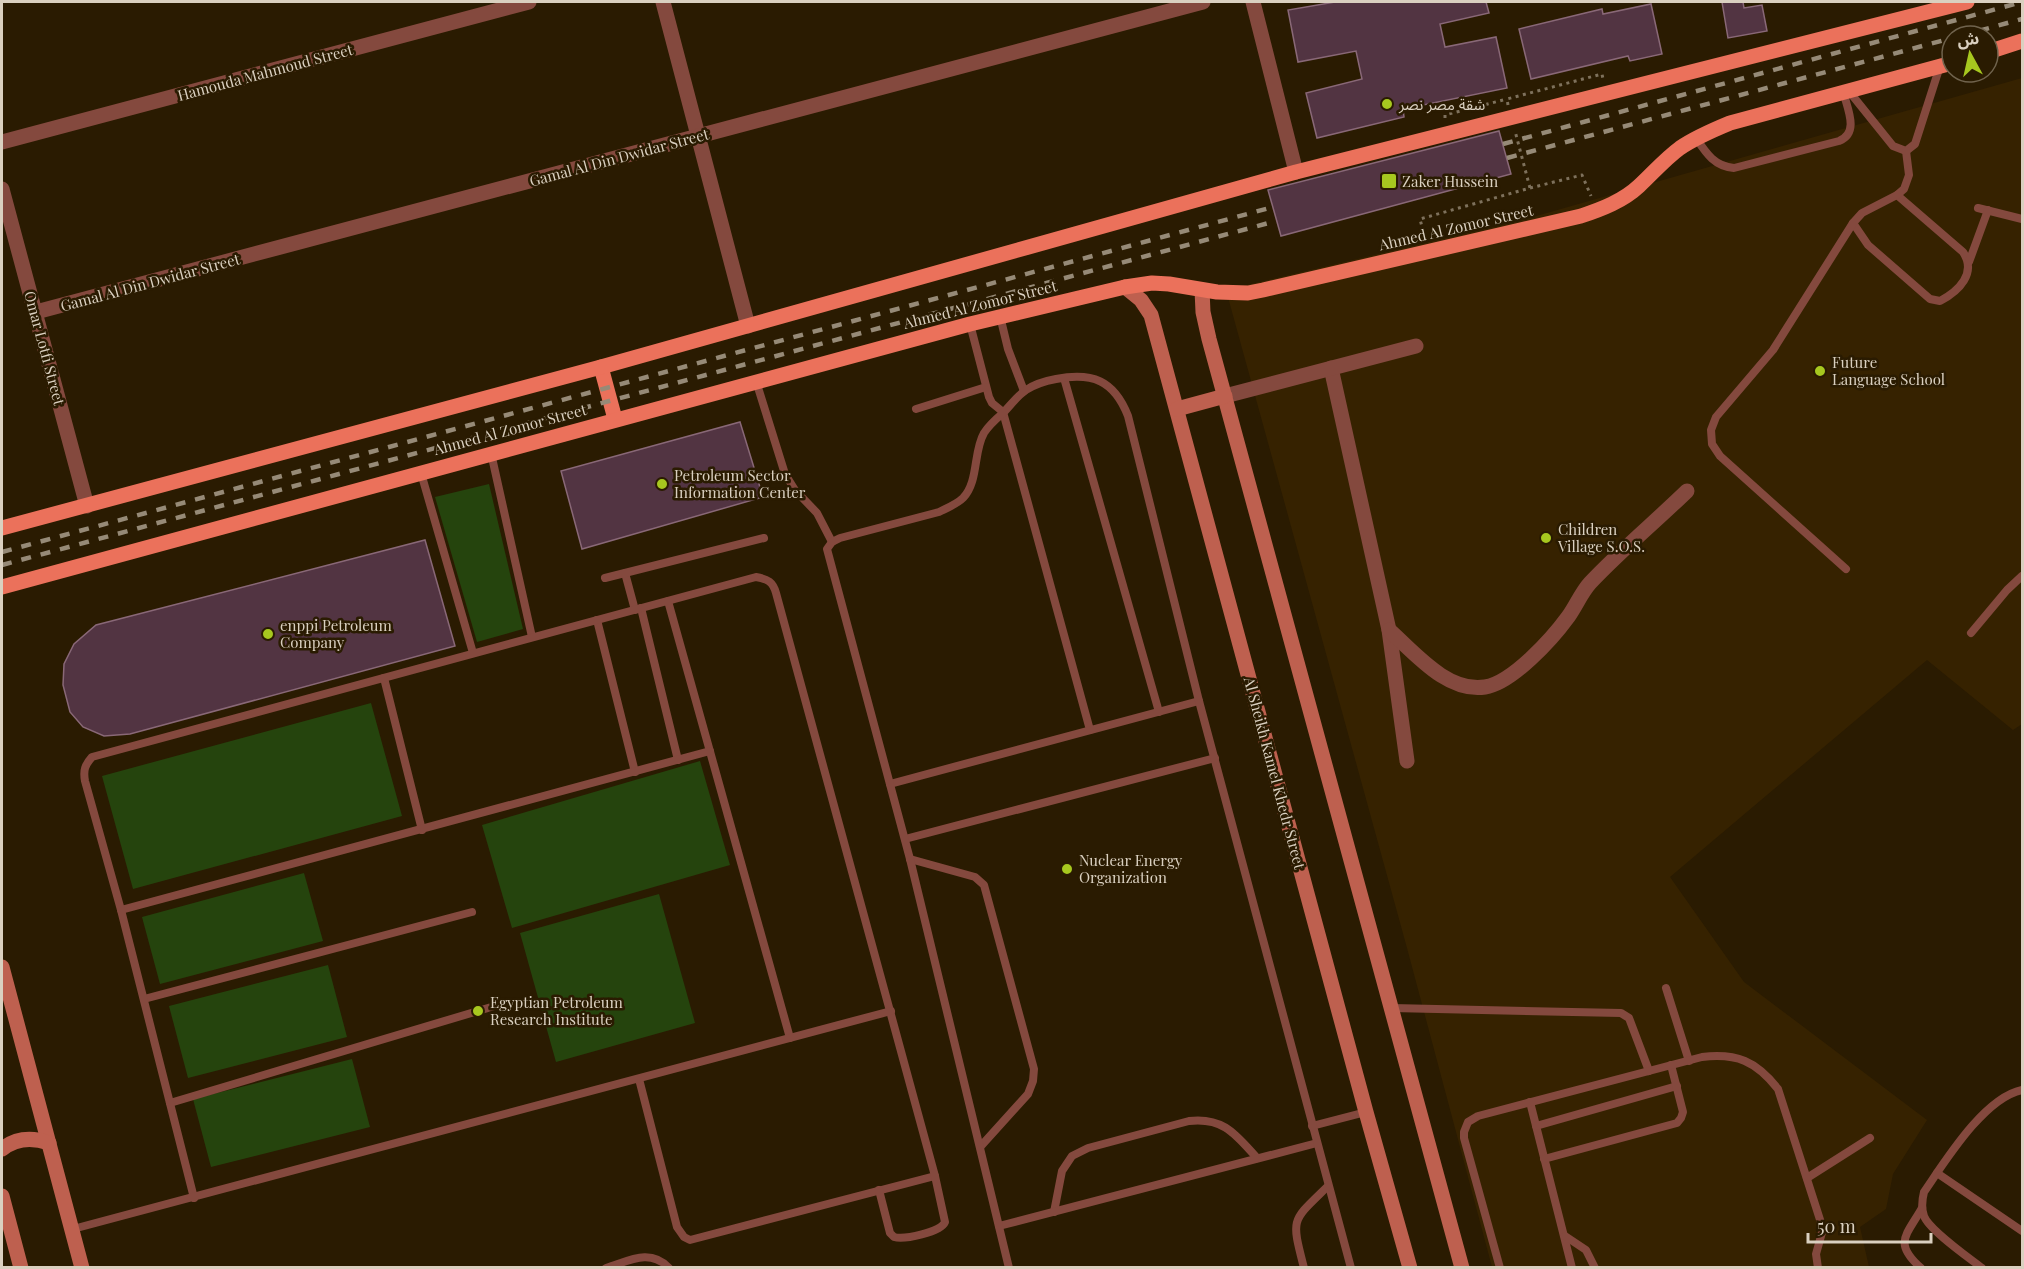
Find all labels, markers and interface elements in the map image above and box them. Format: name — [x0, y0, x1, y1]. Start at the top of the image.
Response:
north arrow — [1940, 24, 2000, 84]
text: ش — [1956, 27, 1980, 51]
street label: Hamouda Mahmoud Street — [175, 39, 356, 105]
place label: شقة مصر نصر — [1398, 94, 1485, 114]
marker: شقة مصر نصر — [1380, 97, 1394, 111]
street label: Gamal Al Din Dwidar Street — [527, 123, 712, 191]
place label: Zaker Hussein — [1402, 171, 1498, 191]
marker: Zaker Hussein — [1380, 172, 1398, 190]
street label: Ahmed Al Zomor Street — [1376, 199, 1536, 255]
street label: Gamal Al Din Dwidar Street — [58, 248, 243, 316]
street label: Ahmed Al Zomor Street — [900, 275, 1060, 333]
street label: Omar Lotfi Street — [20, 289, 70, 408]
place label: Future Language School — [1832, 352, 1945, 389]
marker: Future Language School — [1813, 364, 1827, 378]
street label: Ahmed Al Zomor Street — [430, 399, 589, 459]
place label: Petroleum Sector Information Center — [674, 465, 806, 502]
marker: Petroleum Sector Information Center — [655, 477, 669, 491]
place label: Children Village S.O.S. — [1557, 519, 1645, 556]
marker: Children Village S.O.S. — [1539, 531, 1553, 545]
place label: enppi Petroleum Company — [280, 615, 393, 652]
marker: enppi Petroleum Company — [261, 627, 275, 641]
street label: Al Sheikh Kamel Khedr Street — [1239, 674, 1310, 872]
place label: Nuclear Energy Organization — [1079, 850, 1183, 887]
marker: Nuclear Energy Organization — [1060, 862, 1074, 876]
place label: Egyptian Petroleum Research Institute — [490, 992, 623, 1029]
marker: Egyptian Petroleum Research Institute — [471, 1004, 485, 1018]
scale bar — [1808, 1206, 1931, 1244]
text: 50 m — [1817, 1214, 1856, 1238]

